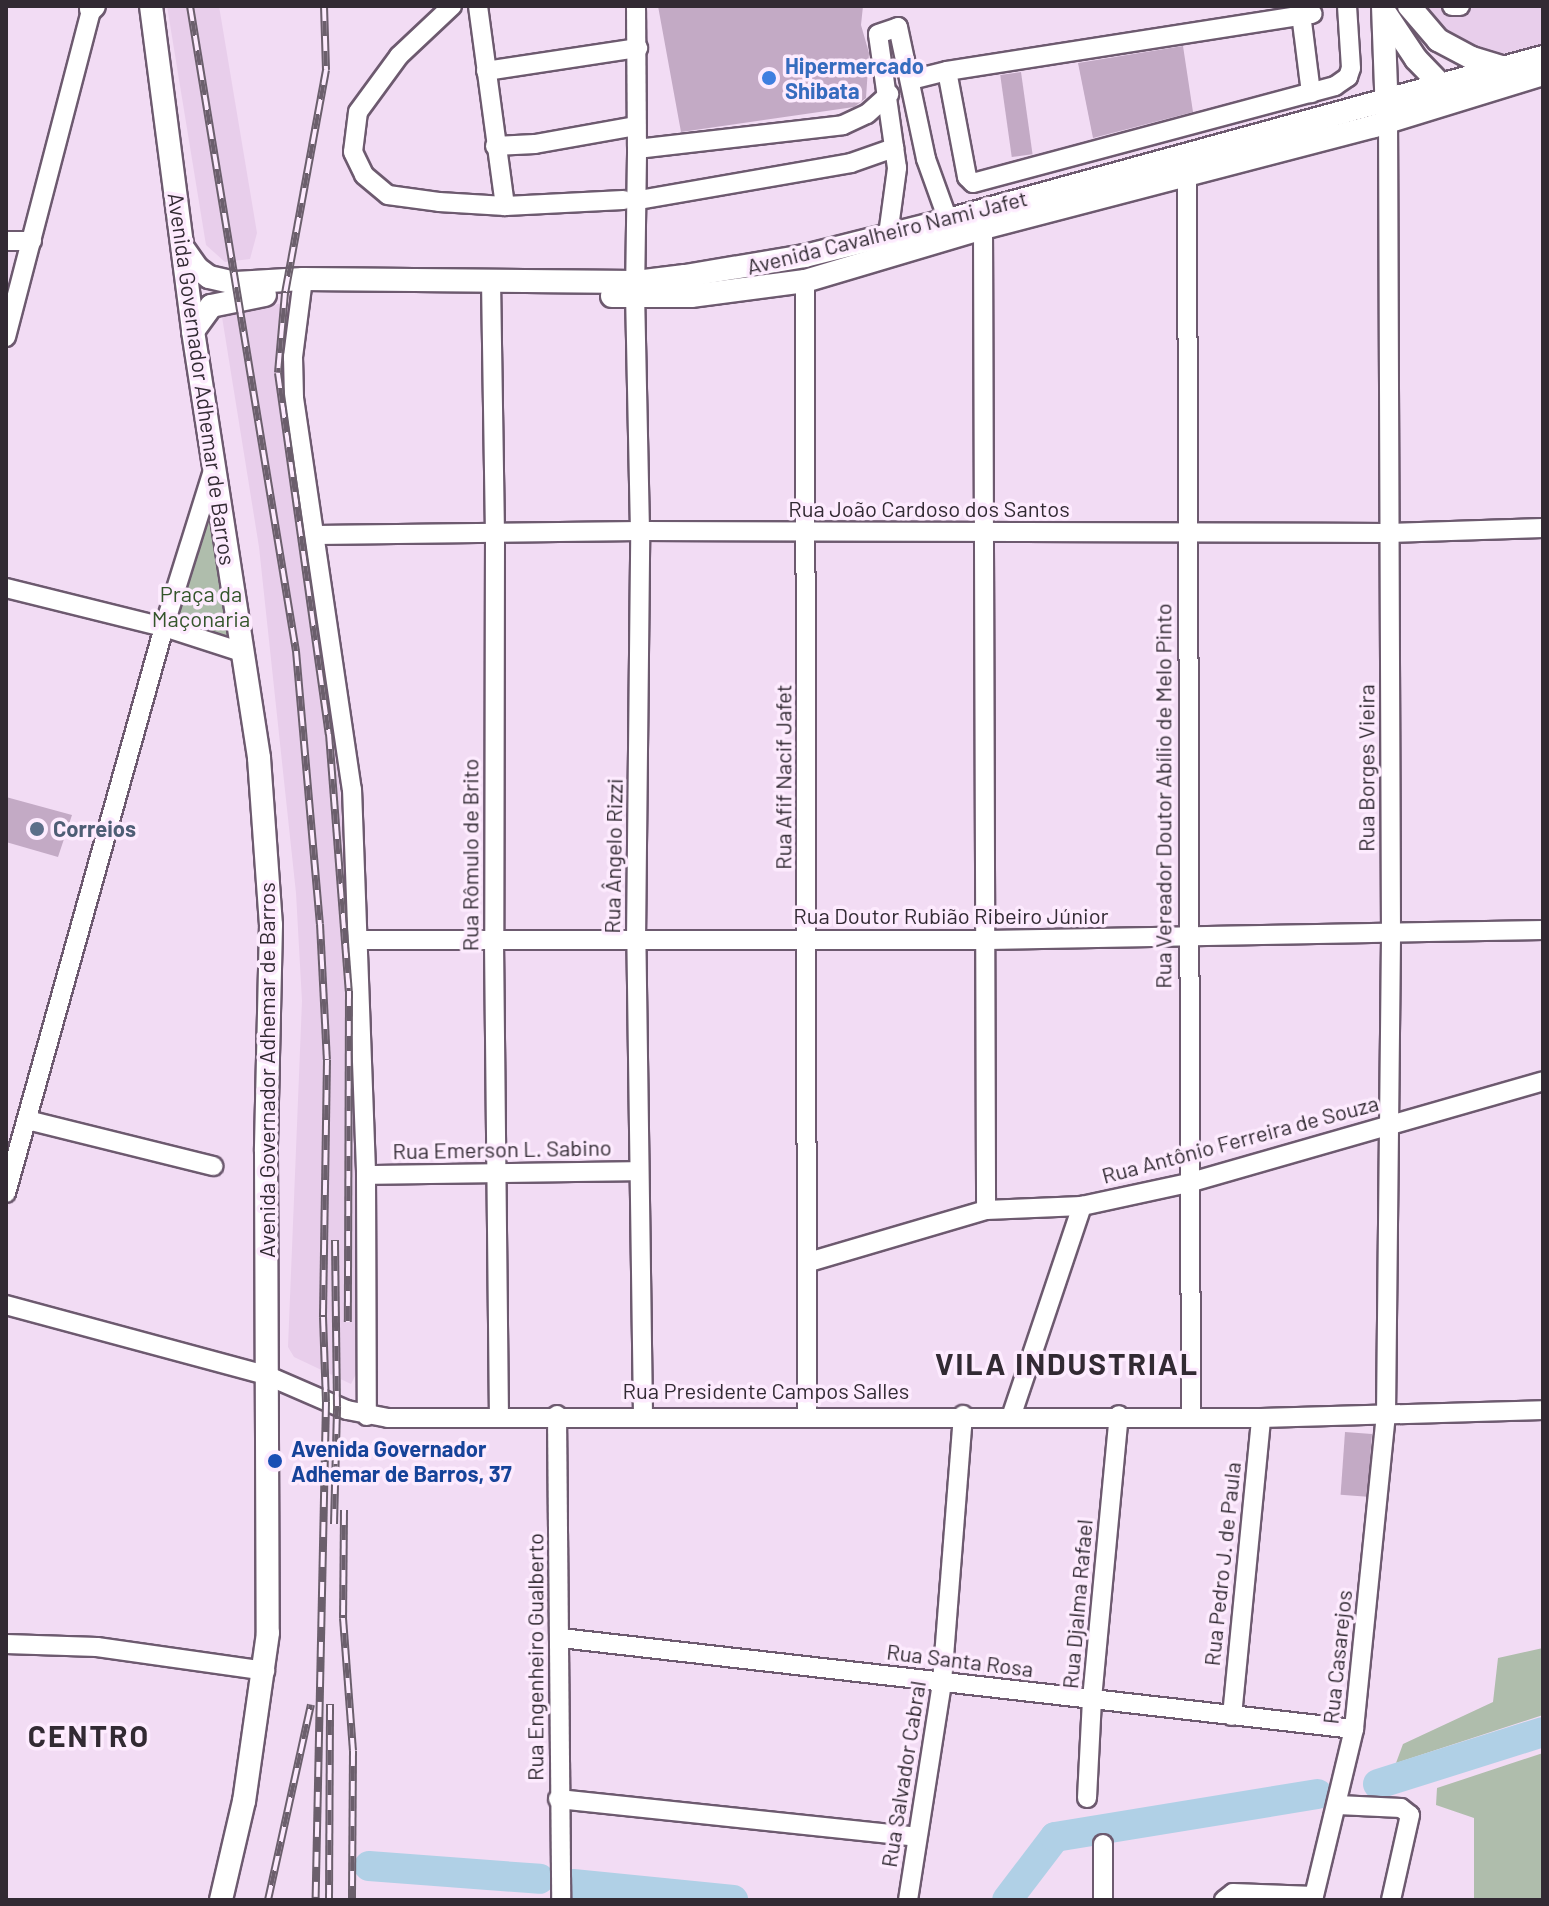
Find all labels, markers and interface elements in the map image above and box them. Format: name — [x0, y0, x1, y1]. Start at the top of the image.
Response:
place label: Hipermercado Shibata — [785, 52, 924, 104]
marker: Hipermercado Shibata — [760, 69, 778, 87]
street label: Avenida Cavalheiro Nami Jafet — [744, 184, 1030, 280]
street label: Avenida Governador Adhemar de Barros — [163, 191, 241, 567]
street label: Rua João Cardoso dos Santos — [788, 496, 1070, 522]
park label: Praça da Maçonaria — [152, 580, 250, 632]
street label: Rua Vereador Doutor Abílio de Melo Pinto — [1150, 603, 1176, 989]
street label: Rua Afif Nacif Jafet — [770, 684, 796, 870]
street label: Rua Borges Vieira — [1353, 684, 1379, 852]
street label: Rua Rômulo de Brito — [457, 759, 483, 951]
street label: Rua Ângelo Rizzi — [598, 778, 628, 934]
place label: Correios — [53, 816, 136, 842]
marker: Correios — [28, 820, 46, 838]
street label: Avenida Governador Adhemar de Barros — [254, 882, 280, 1258]
street label: Rua Doutor Rubião Ribeiro Júnior — [793, 903, 1109, 929]
street label: Rua Antônio Ferreira de Souza — [1099, 1089, 1381, 1189]
street label: Rua Emerson L. Sabino — [392, 1134, 612, 1164]
district label: VILA INDUSTRIAL — [935, 1345, 1199, 1381]
street label: Rua Presidente Campos Salles — [623, 1378, 909, 1404]
place label: Avenida Governador Adhemar de Barros, 37 — [291, 1435, 512, 1486]
marker: Avenida Governador Adhemar de Barros, 37 — [266, 1452, 284, 1470]
street label: Rua Pedro J. de Paula — [1198, 1461, 1246, 1667]
street label: Rua Djalma Rafael — [1056, 1518, 1098, 1690]
street label: Rua Engenheiro Gualberto — [522, 1533, 548, 1781]
street label: Rua Casarejos — [1317, 1589, 1357, 1725]
street label: Rua Santa Rosa — [885, 1638, 1035, 1682]
street label: Rua Salvador Cabral — [875, 1679, 931, 1869]
district label: CENTRO — [28, 1717, 150, 1753]

